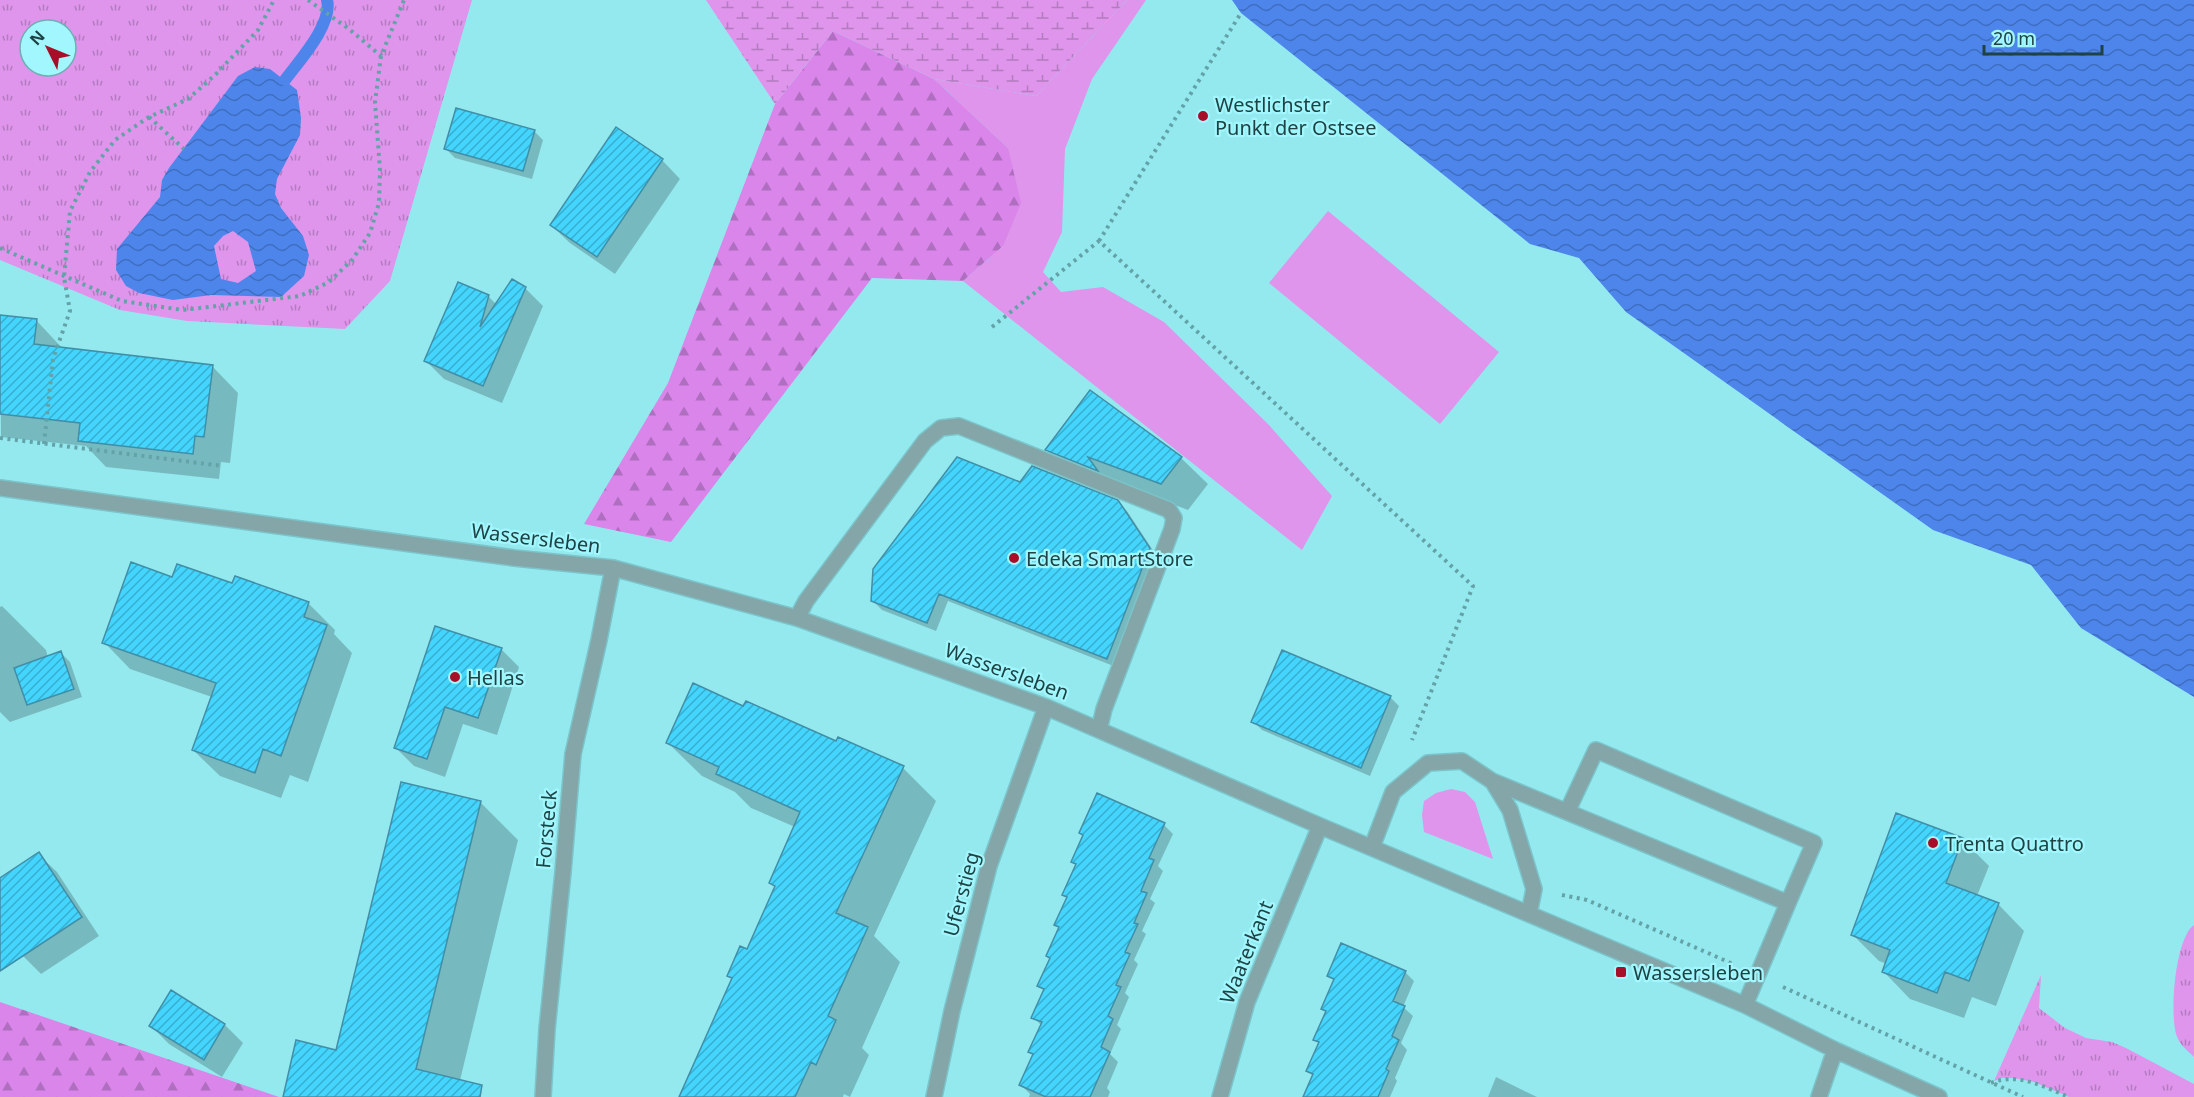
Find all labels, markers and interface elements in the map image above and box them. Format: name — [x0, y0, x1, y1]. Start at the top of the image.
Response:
north arrow — [18, 18, 78, 78]
scale bar — [1984, 18, 2102, 56]
text: N — [25, 26, 50, 50]
text: 20 m — [1993, 26, 2035, 50]
place label: Westlichster Punkt der Ostsee — [1215, 91, 1377, 141]
marker: Westlichster Punkt der Ostsee — [1196, 109, 1210, 123]
street label: Wassersleben — [470, 517, 602, 559]
place label: Edeka SmartStore — [1026, 545, 1194, 572]
marker: Edeka SmartStore — [1007, 551, 1021, 565]
street label: Wassersleben — [941, 636, 1073, 706]
place label: Hellas — [467, 664, 524, 691]
marker: Hellas — [448, 670, 462, 684]
street label: Forsteck — [529, 788, 563, 870]
place label: Trenta Quattro — [1945, 830, 2084, 857]
marker: Trenta Quattro — [1926, 836, 1940, 850]
street label: Uferstieg — [937, 849, 985, 939]
street label: Waaterkant — [1213, 896, 1279, 1008]
place label: Wassersleben — [1633, 959, 1763, 986]
marker: Wassersleben — [1614, 965, 1628, 979]

